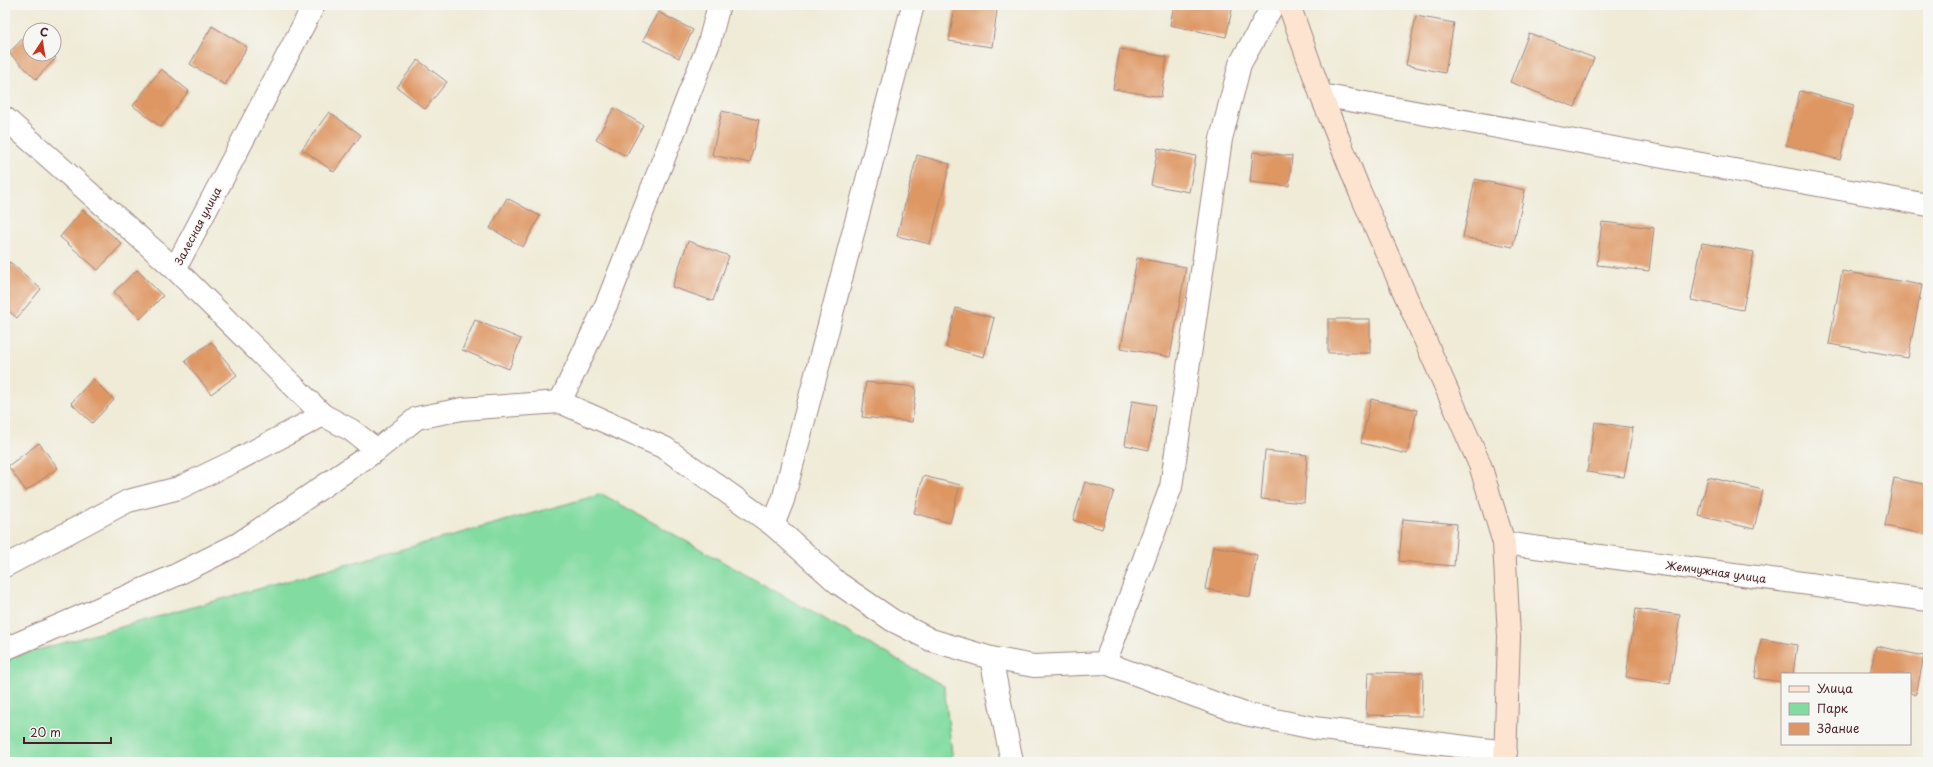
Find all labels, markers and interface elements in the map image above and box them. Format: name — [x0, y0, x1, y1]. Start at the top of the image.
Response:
north arrow — [22, 22, 62, 62]
text: С — [38, 23, 50, 41]
street label: Залесная улица — [169, 184, 225, 269]
street label: Жемчужная улица — [1665, 556, 1767, 587]
legend — [1781, 673, 1911, 745]
text: Улица — [1817, 679, 1853, 697]
text: Парк — [1817, 699, 1849, 717]
scale bar — [24, 719, 111, 745]
text: Здание — [1817, 719, 1859, 737]
text: 20 m — [30, 723, 61, 741]

